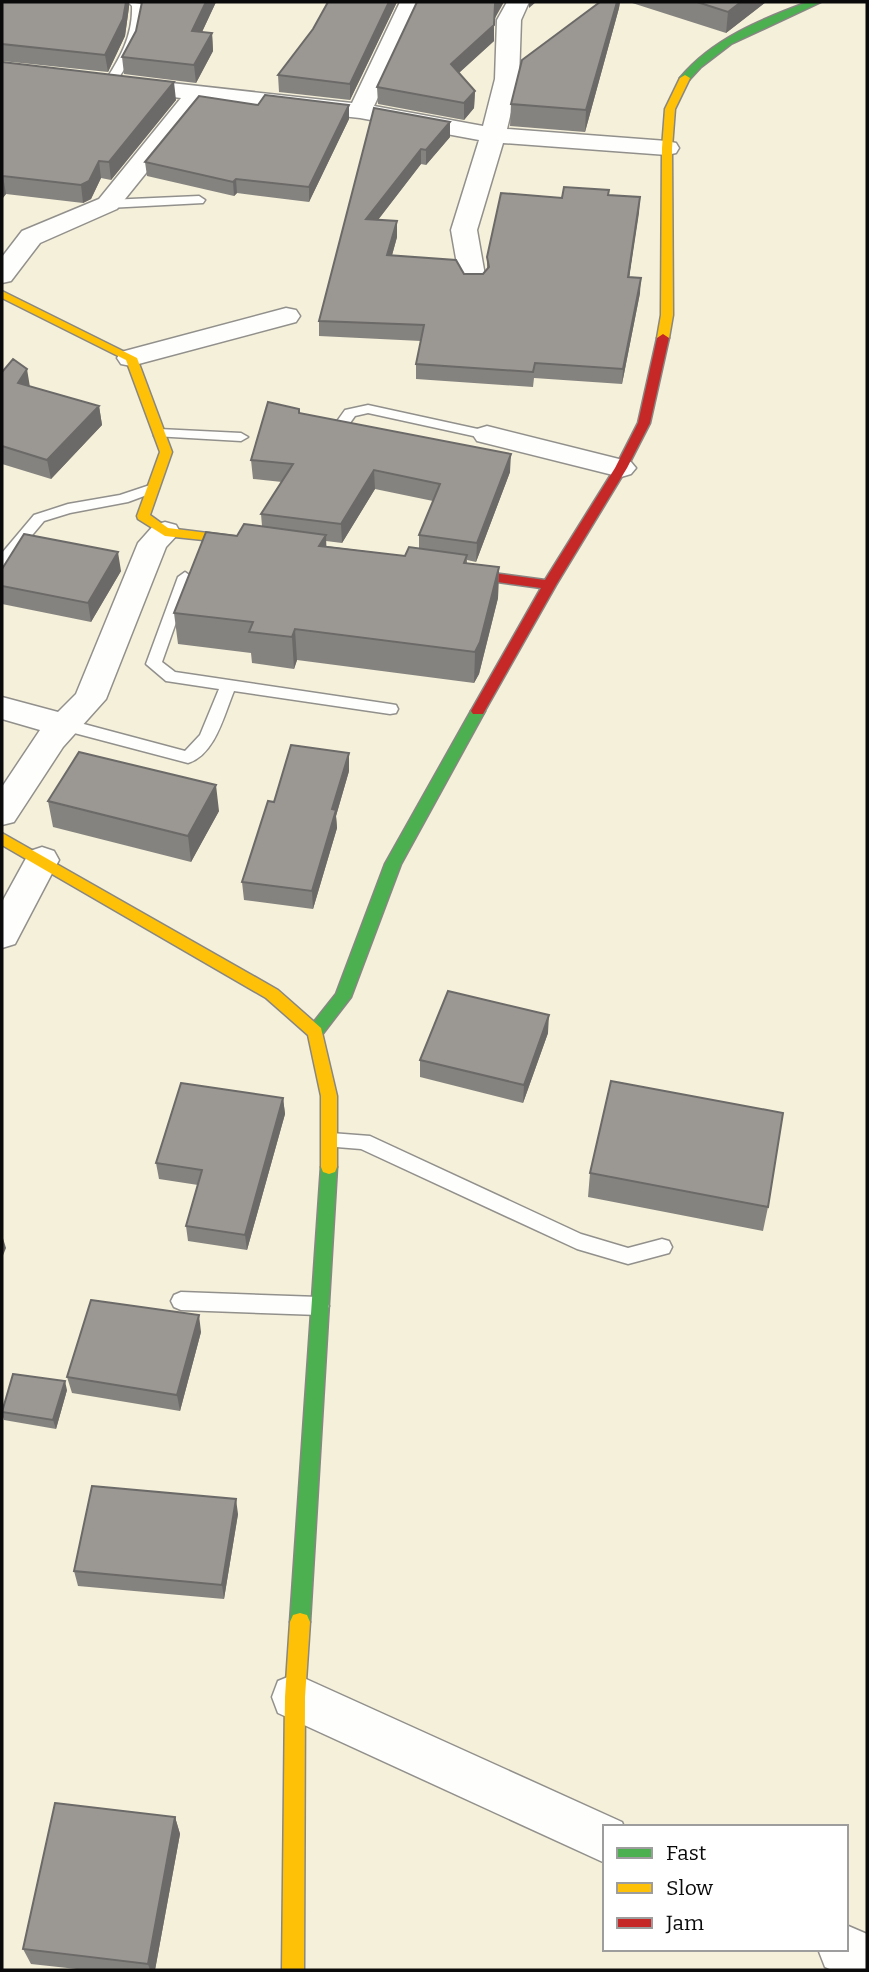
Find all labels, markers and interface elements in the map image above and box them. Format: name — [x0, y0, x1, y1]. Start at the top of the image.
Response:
legend — [603, 1825, 848, 1951]
text: Fast — [666, 1840, 707, 1866]
text: Slow — [666, 1875, 713, 1901]
text: Jam — [665, 1910, 704, 1936]

